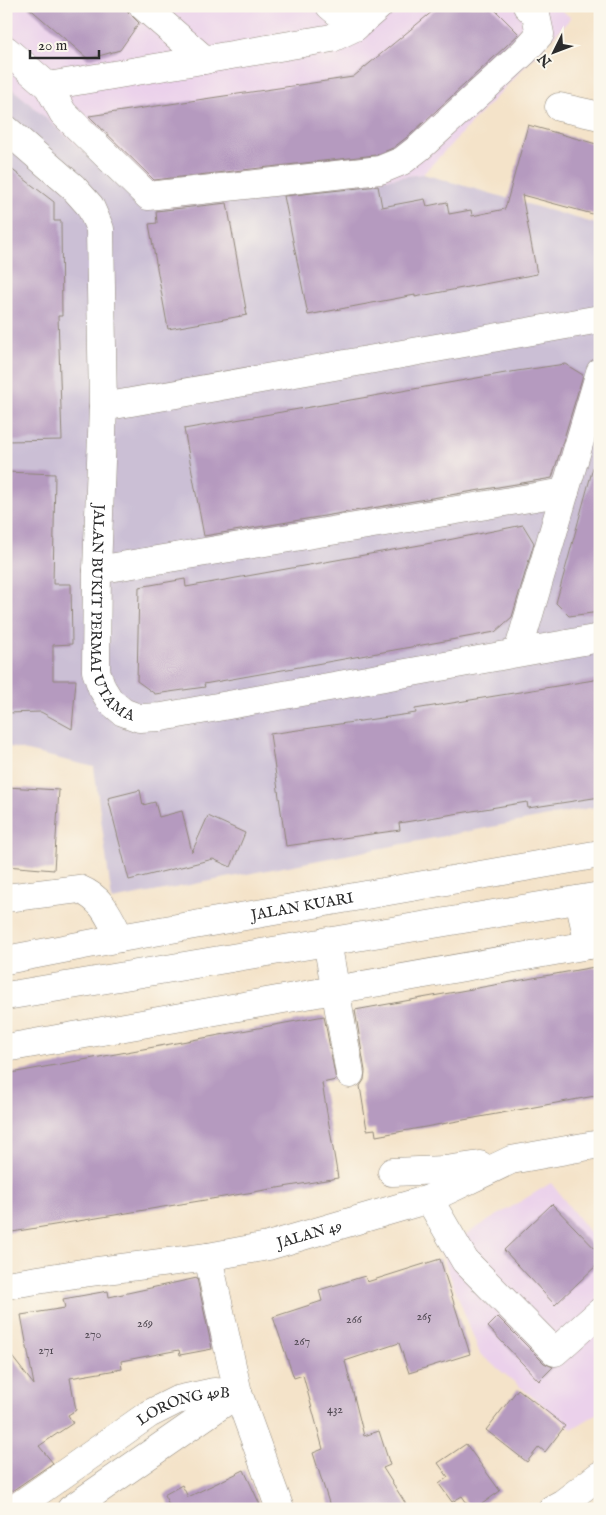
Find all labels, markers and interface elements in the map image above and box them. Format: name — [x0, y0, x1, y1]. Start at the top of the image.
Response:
scale bar — [30, 28, 99, 60]
north arrow — [528, 28, 578, 78]
text: 20 m — [38, 36, 68, 55]
text: N — [534, 50, 556, 71]
street label: JALAN BUKIT PERMAI UTAMA — [86, 502, 138, 725]
street label: JALAN KUARI — [247, 888, 355, 925]
street label: JALAN 49 — [273, 1215, 344, 1253]
house number: 265 — [416, 1309, 432, 1324]
house number: 266 — [346, 1312, 363, 1327]
house number: 269 — [137, 1316, 153, 1331]
house number: 270 — [84, 1327, 102, 1342]
house number: 267 — [294, 1334, 310, 1349]
house number: 271 — [38, 1343, 54, 1358]
street label: LORONG 49B — [133, 1382, 230, 1429]
house number: 432 — [327, 1402, 343, 1417]

